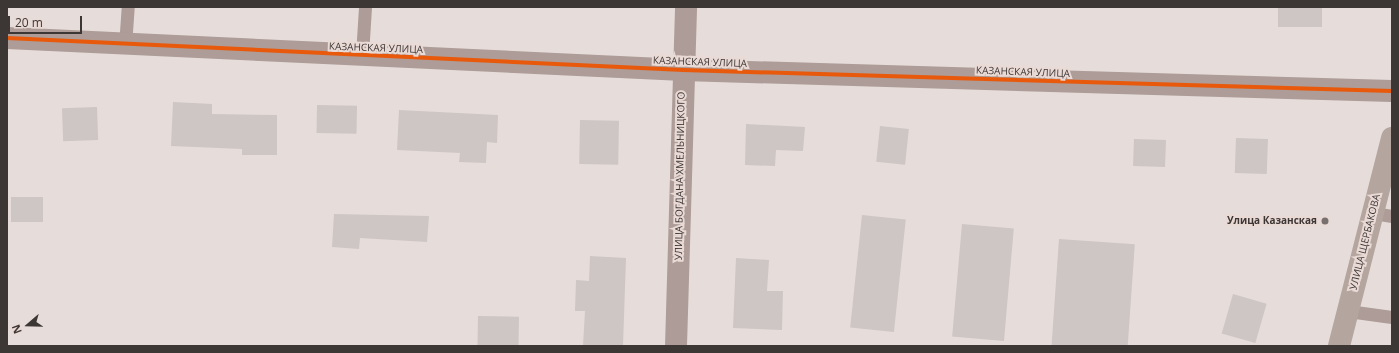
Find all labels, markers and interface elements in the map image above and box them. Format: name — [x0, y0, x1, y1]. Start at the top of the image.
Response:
scale bar — [10, 8, 84, 34]
text: 20 m — [15, 14, 43, 31]
street label: КАЗАНСКАЯ УЛИЦА — [329, 40, 423, 56]
street label: КАЗАНСКАЯ УЛИЦА — [653, 54, 747, 70]
street label: КАЗАНСКАЯ УЛИЦА — [976, 64, 1070, 80]
street label: УЛИЦА БОГДАНА ХМЕЛЬНИЦКОГО — [673, 92, 687, 260]
street label: УЛИЦА ЩЕРБАКОВА — [1347, 193, 1383, 291]
place label: Улица Казанская — [1227, 215, 1317, 227]
marker: Улица Казанская — [1320, 216, 1330, 226]
north arrow — [8, 305, 48, 345]
text: N — [8, 323, 25, 336]

